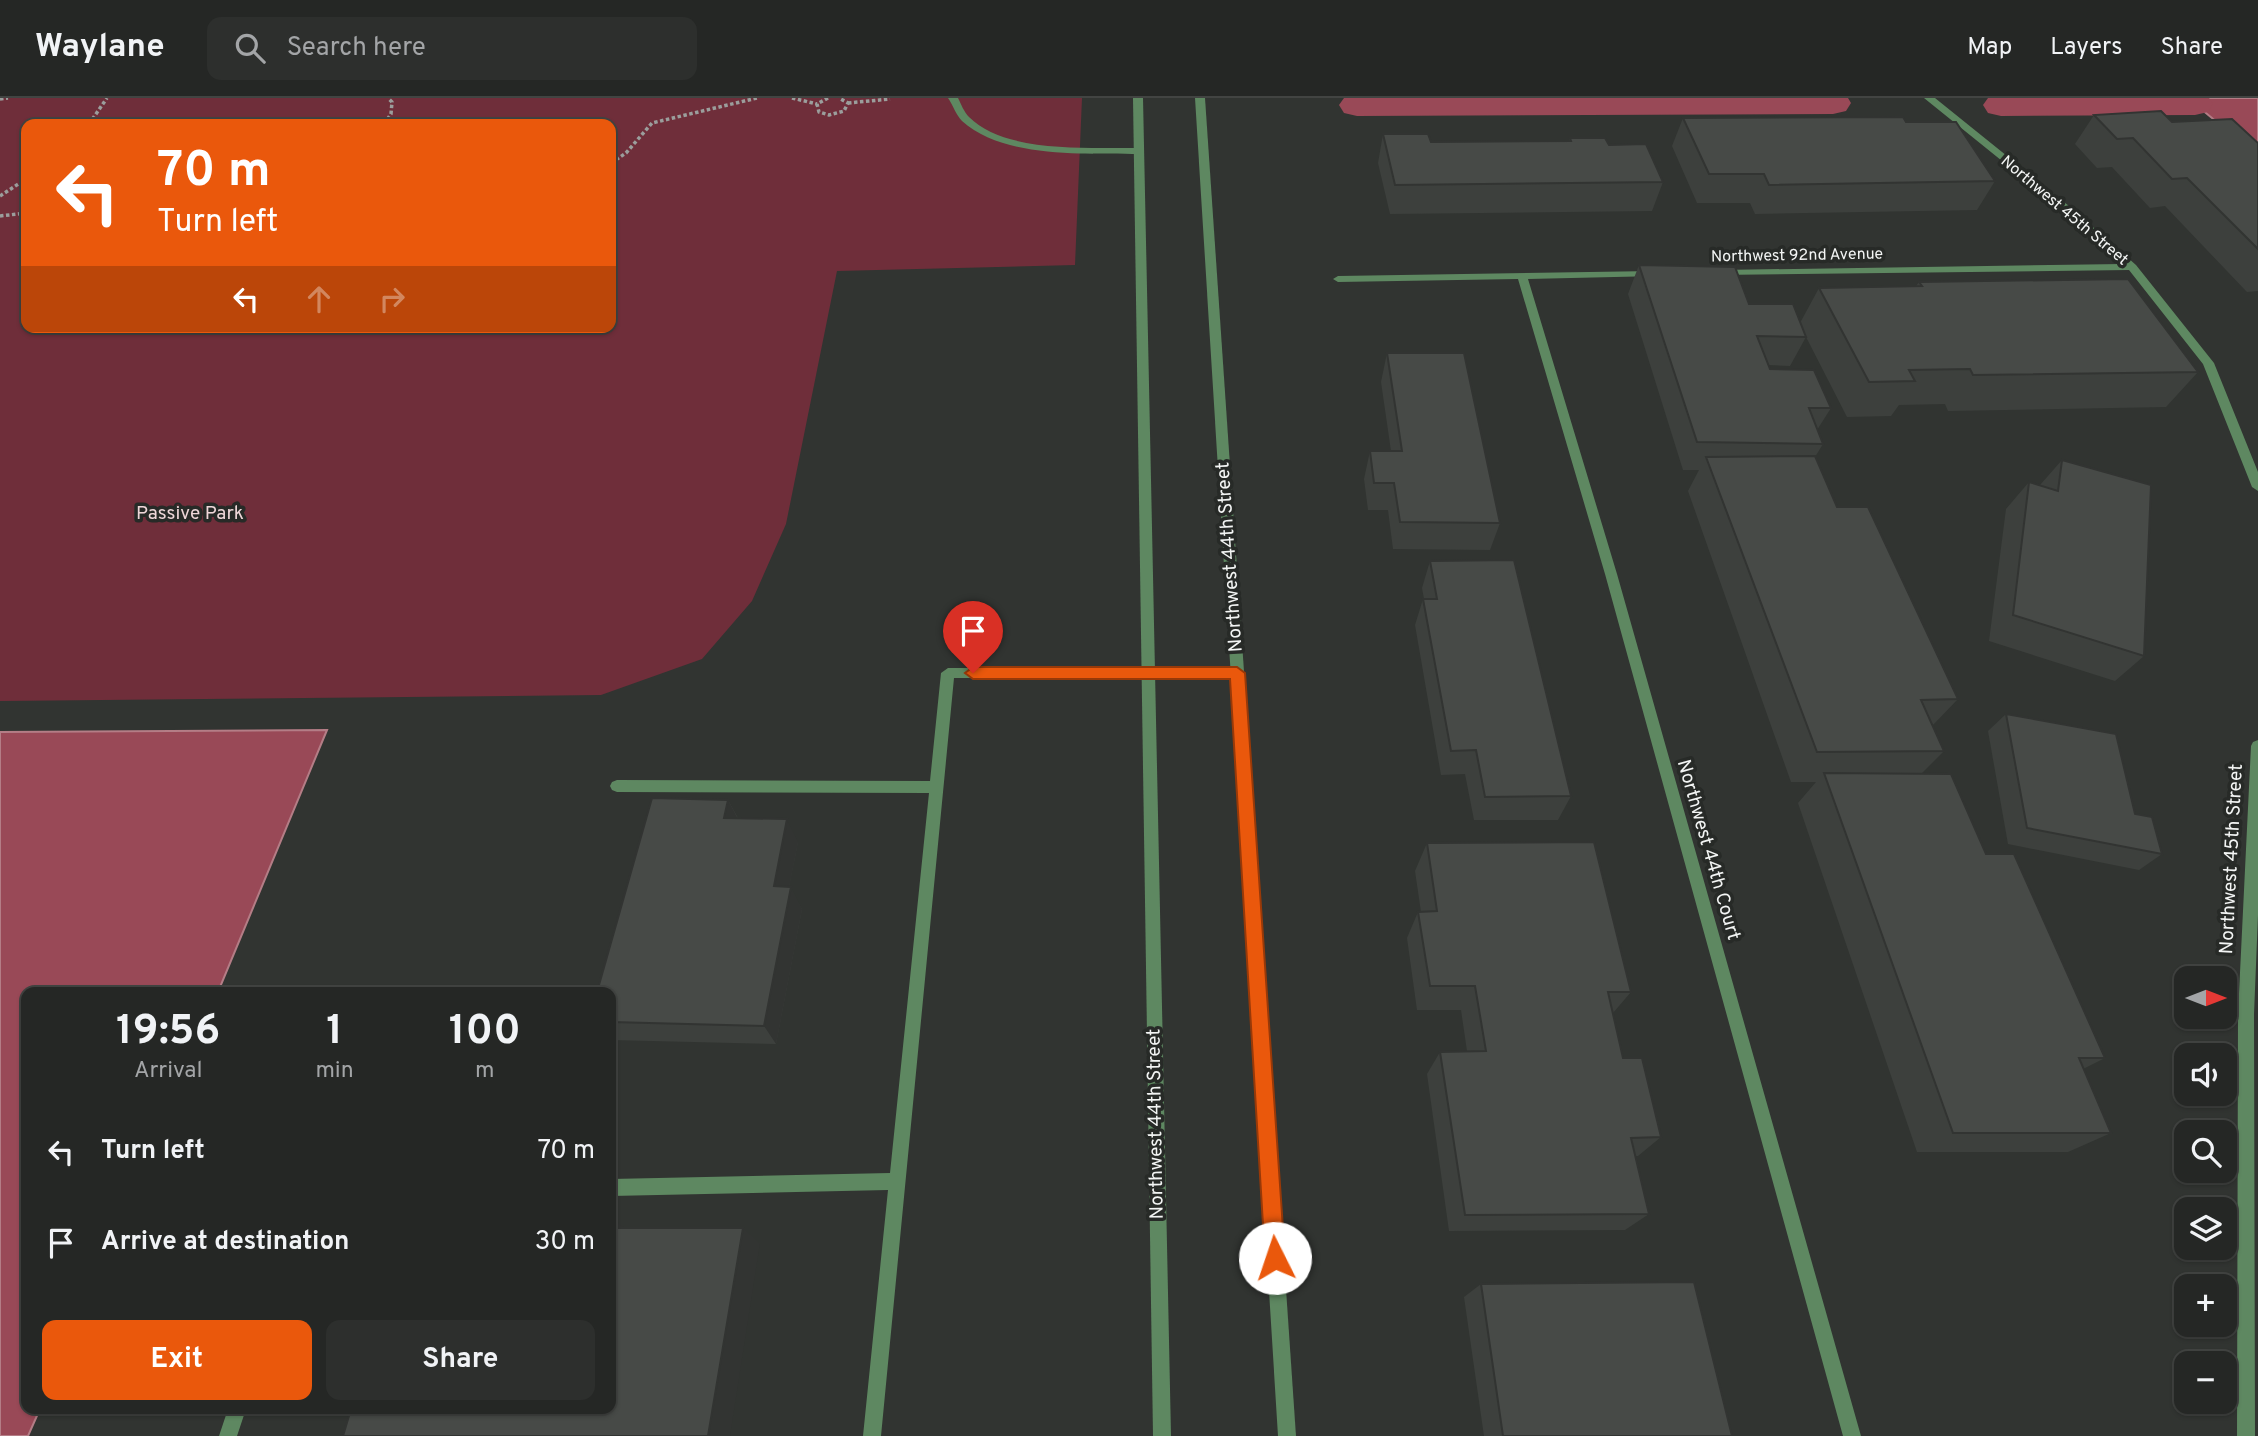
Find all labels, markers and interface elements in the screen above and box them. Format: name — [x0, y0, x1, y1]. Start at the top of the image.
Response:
search box — [207, 17, 697, 80]
text: Waylane — [35, 27, 165, 69]
icon: search — [231, 29, 269, 67]
text: Search here — [287, 32, 426, 65]
text: Map — [1967, 33, 2012, 63]
text: Layers — [2050, 33, 2122, 63]
text: Share — [2160, 33, 2223, 63]
text: 70 m — [157, 142, 271, 204]
icon: left — [42, 147, 133, 238]
street label: Northwest 45th Street — [1996, 152, 2132, 270]
text: Turn left — [157, 203, 278, 243]
street label: Northwest 92nd Avenue — [1711, 244, 1883, 268]
icon: left — [227, 280, 265, 318]
icon: ahead — [300, 280, 338, 318]
icon: right — [373, 280, 411, 318]
street label: Northwest 44th Street — [1211, 461, 1249, 653]
park label: Passive Park — [136, 502, 244, 526]
pin — [943, 601, 1003, 673]
icon: arrive — [954, 612, 992, 650]
street label: Northwest 44th Court — [1671, 757, 1745, 943]
street label: Northwest 45th Street — [2215, 763, 2249, 955]
north arrow — [2174, 966, 2236, 1029]
map controls — [2174, 966, 2237, 1414]
text: 19:56 — [116, 1006, 220, 1059]
text: 1 — [326, 1006, 343, 1059]
text: 100 — [449, 1006, 521, 1059]
street label: Northwest 44th Street — [1142, 1028, 1170, 1220]
button: sound — [2174, 1043, 2237, 1106]
text: Arrival — [134, 1057, 202, 1086]
text: min — [315, 1057, 354, 1086]
text: m — [475, 1057, 495, 1086]
button: search — [2174, 1120, 2237, 1183]
icon: left — [42, 1133, 80, 1171]
text: Turn left — [101, 1135, 205, 1168]
text: 70 m — [537, 1135, 595, 1168]
button: layers — [2174, 1197, 2237, 1260]
position arrow — [1238, 1221, 1312, 1295]
icon: arrive — [42, 1224, 80, 1262]
text: Arrive at destination — [101, 1226, 349, 1259]
text: 30 m — [535, 1226, 595, 1259]
button: + — [2174, 1274, 2237, 1337]
button: Exit — [42, 1320, 312, 1400]
button: Share — [326, 1320, 595, 1400]
button: − — [2174, 1351, 2237, 1414]

